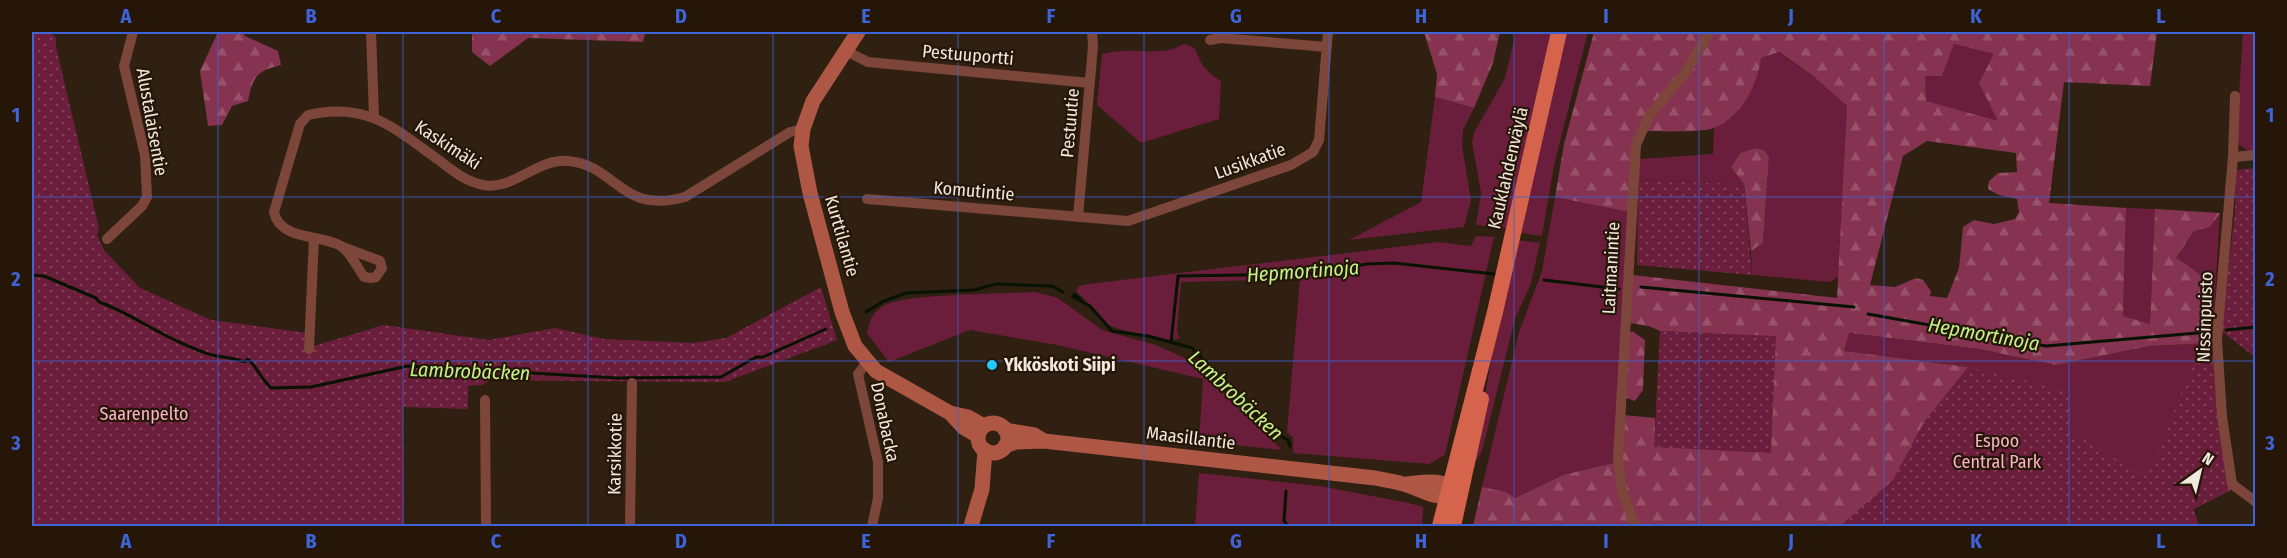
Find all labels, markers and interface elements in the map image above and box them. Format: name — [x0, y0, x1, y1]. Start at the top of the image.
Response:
text: A — [120, 4, 133, 28]
text: B — [305, 4, 317, 28]
text: C — [491, 4, 502, 28]
text: D — [675, 4, 687, 28]
text: E — [861, 4, 871, 28]
text: F — [1047, 4, 1056, 28]
text: G — [1230, 4, 1242, 28]
text: H — [1415, 4, 1427, 28]
text: I — [1603, 4, 1609, 28]
text: J — [1787, 4, 1794, 28]
text: K — [1970, 4, 1982, 28]
text: L — [2156, 4, 2166, 28]
street label: Pestuuportti — [921, 40, 1015, 70]
street label: Alustalaisentie — [132, 66, 172, 178]
street label: Pestuutie — [1056, 87, 1084, 159]
text: 1 — [12, 103, 20, 127]
text: 1 — [2266, 103, 2274, 127]
street label: Kauklahdenväylä — [1483, 105, 1533, 231]
street label: Kaskimäki — [411, 116, 485, 174]
street label: Lusikkatie — [1211, 138, 1289, 184]
street label: Komutintie — [933, 177, 1016, 206]
street label: Kurttilantie — [820, 193, 864, 279]
street label: Laitmanintie — [1598, 221, 1624, 315]
water label: Hepmortinoja — [1246, 255, 1360, 287]
text: 2 — [10, 267, 21, 291]
text: 2 — [2264, 267, 2275, 291]
street label: Nissinpuisto — [2192, 271, 2218, 363]
water label: Hepmortinoja — [1926, 312, 2042, 356]
water label: Lambrobäcken — [1184, 345, 1288, 445]
place label: Ykköskoti Siipi — [1003, 354, 1116, 376]
water label: Lambrobäcken — [409, 357, 531, 385]
marker: Ykköskoti Siipi — [985, 358, 999, 372]
street label: Donabacka — [866, 380, 904, 464]
park label: Saarenpelto — [100, 403, 188, 425]
street label: Karsikkotie — [603, 413, 627, 495]
street label: Maasillantie — [1145, 422, 1237, 454]
park label: Espoo Central Park — [1953, 430, 2042, 473]
text: 3 — [10, 431, 21, 455]
text: 3 — [2264, 431, 2275, 455]
north arrow — [2170, 441, 2230, 501]
text: N — [2199, 448, 2217, 470]
text: A — [120, 529, 133, 553]
text: B — [305, 529, 317, 553]
text: C — [491, 529, 502, 553]
text: D — [675, 529, 687, 553]
text: E — [861, 529, 871, 553]
text: F — [1047, 529, 1056, 553]
text: G — [1230, 529, 1242, 553]
text: H — [1415, 529, 1427, 553]
text: I — [1603, 529, 1609, 553]
text: J — [1787, 529, 1794, 553]
text: K — [1970, 529, 1982, 553]
text: L — [2156, 529, 2166, 553]

